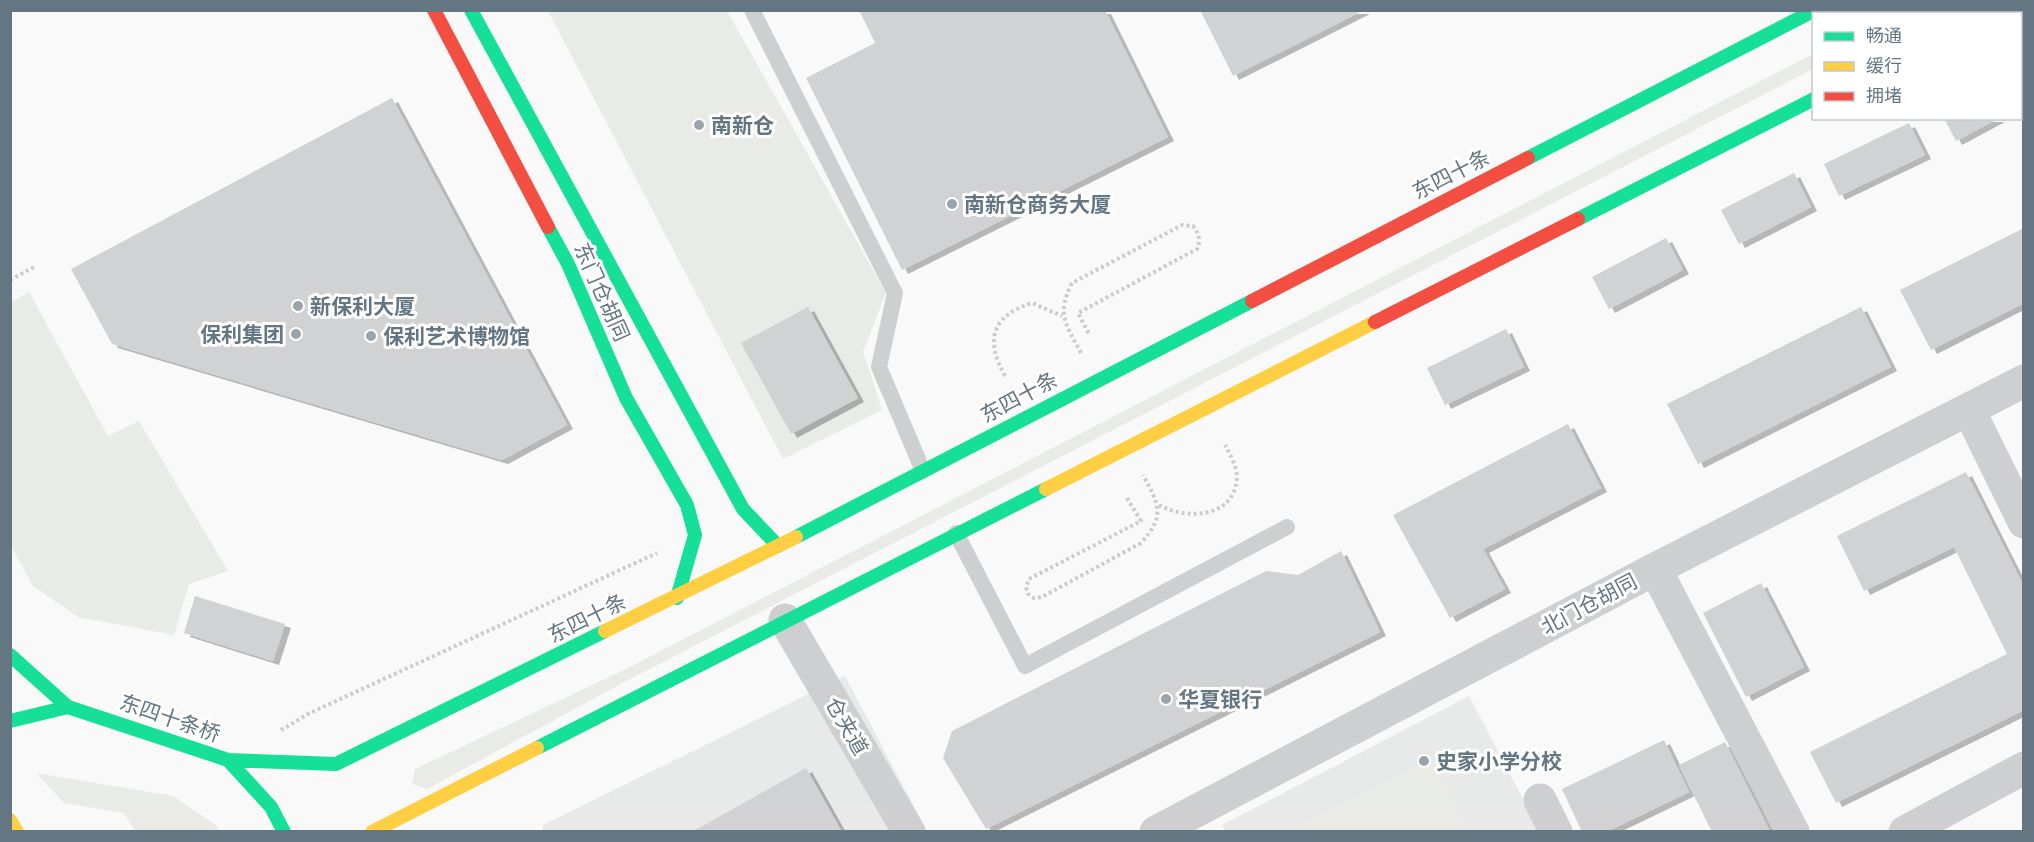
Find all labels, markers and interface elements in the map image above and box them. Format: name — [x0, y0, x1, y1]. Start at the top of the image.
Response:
legend — [1812, 12, 2022, 120]
text: 畅通 — [1866, 26, 1902, 46]
text: 缓行 — [1866, 56, 1902, 76]
text: 拥堵 — [1866, 86, 1902, 106]
place label: 南新仓 — [711, 114, 774, 137]
marker: 南新仓 — [692, 118, 706, 132]
street label: 东四十条 — [1408, 145, 1494, 203]
place label: 南新仓商务大厦 — [964, 193, 1111, 216]
marker: 南新仓商务大厦 — [945, 197, 959, 211]
street label: 东门仓胡同 — [570, 239, 634, 345]
place label: 新保利大厦 — [310, 295, 415, 318]
marker: 新保利大厦 — [291, 299, 305, 313]
place label: 保利集团 — [200, 323, 284, 346]
place label: 保利艺术博物馆 — [383, 325, 530, 348]
marker: 保利集团 — [289, 327, 303, 341]
marker: 保利艺术博物馆 — [364, 329, 378, 343]
street label: 东四十条 — [977, 367, 1061, 427]
street label: 北门仓胡同 — [1537, 569, 1641, 639]
street label: 东四十条 — [544, 589, 630, 647]
place label: 华夏银行 — [1178, 688, 1262, 711]
street label: 东四十条桥 — [117, 690, 223, 746]
marker: 华夏银行 — [1159, 692, 1173, 706]
street label: 仓夹道 — [821, 693, 873, 759]
place label: 史家小学分校 — [1436, 750, 1562, 773]
marker: 史家小学分校 — [1417, 754, 1431, 768]

